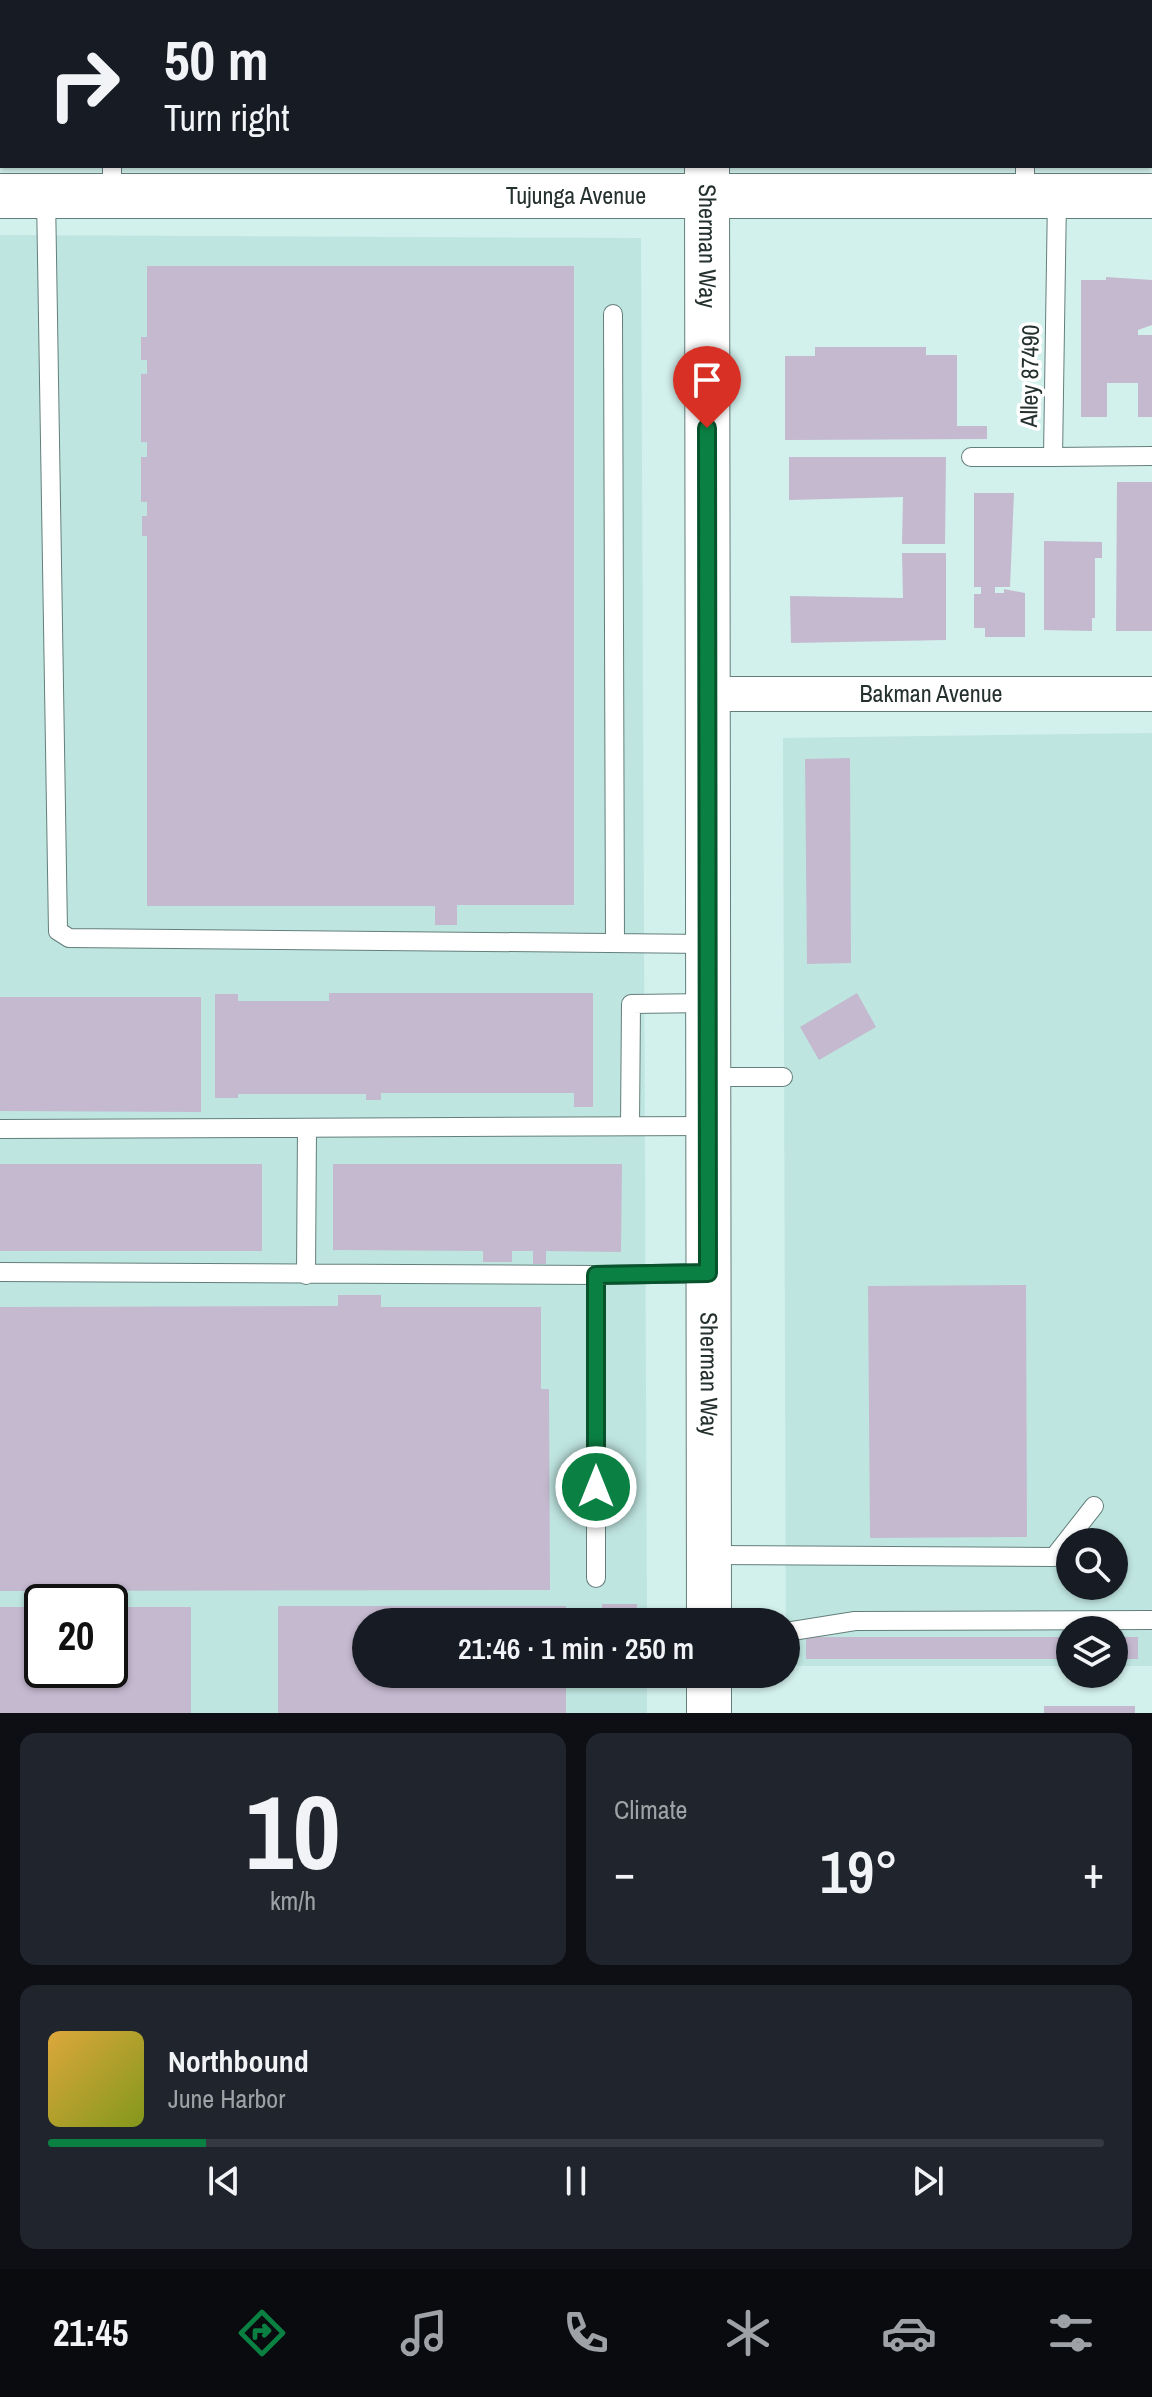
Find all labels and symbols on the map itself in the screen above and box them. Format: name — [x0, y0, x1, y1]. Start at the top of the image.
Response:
street label: Tujunga Avenue — [506, 179, 646, 211]
street label: Sherman Way — [692, 184, 724, 308]
street label: Alley 87490 — [1012, 324, 1046, 429]
pin — [673, 346, 741, 428]
street label: Bakman Avenue — [859, 677, 1003, 709]
street label: Sherman Way — [694, 1312, 726, 1436]
position arrow — [554, 1445, 638, 1529]
speed limit sign: 20 — [24, 1584, 128, 1688]

